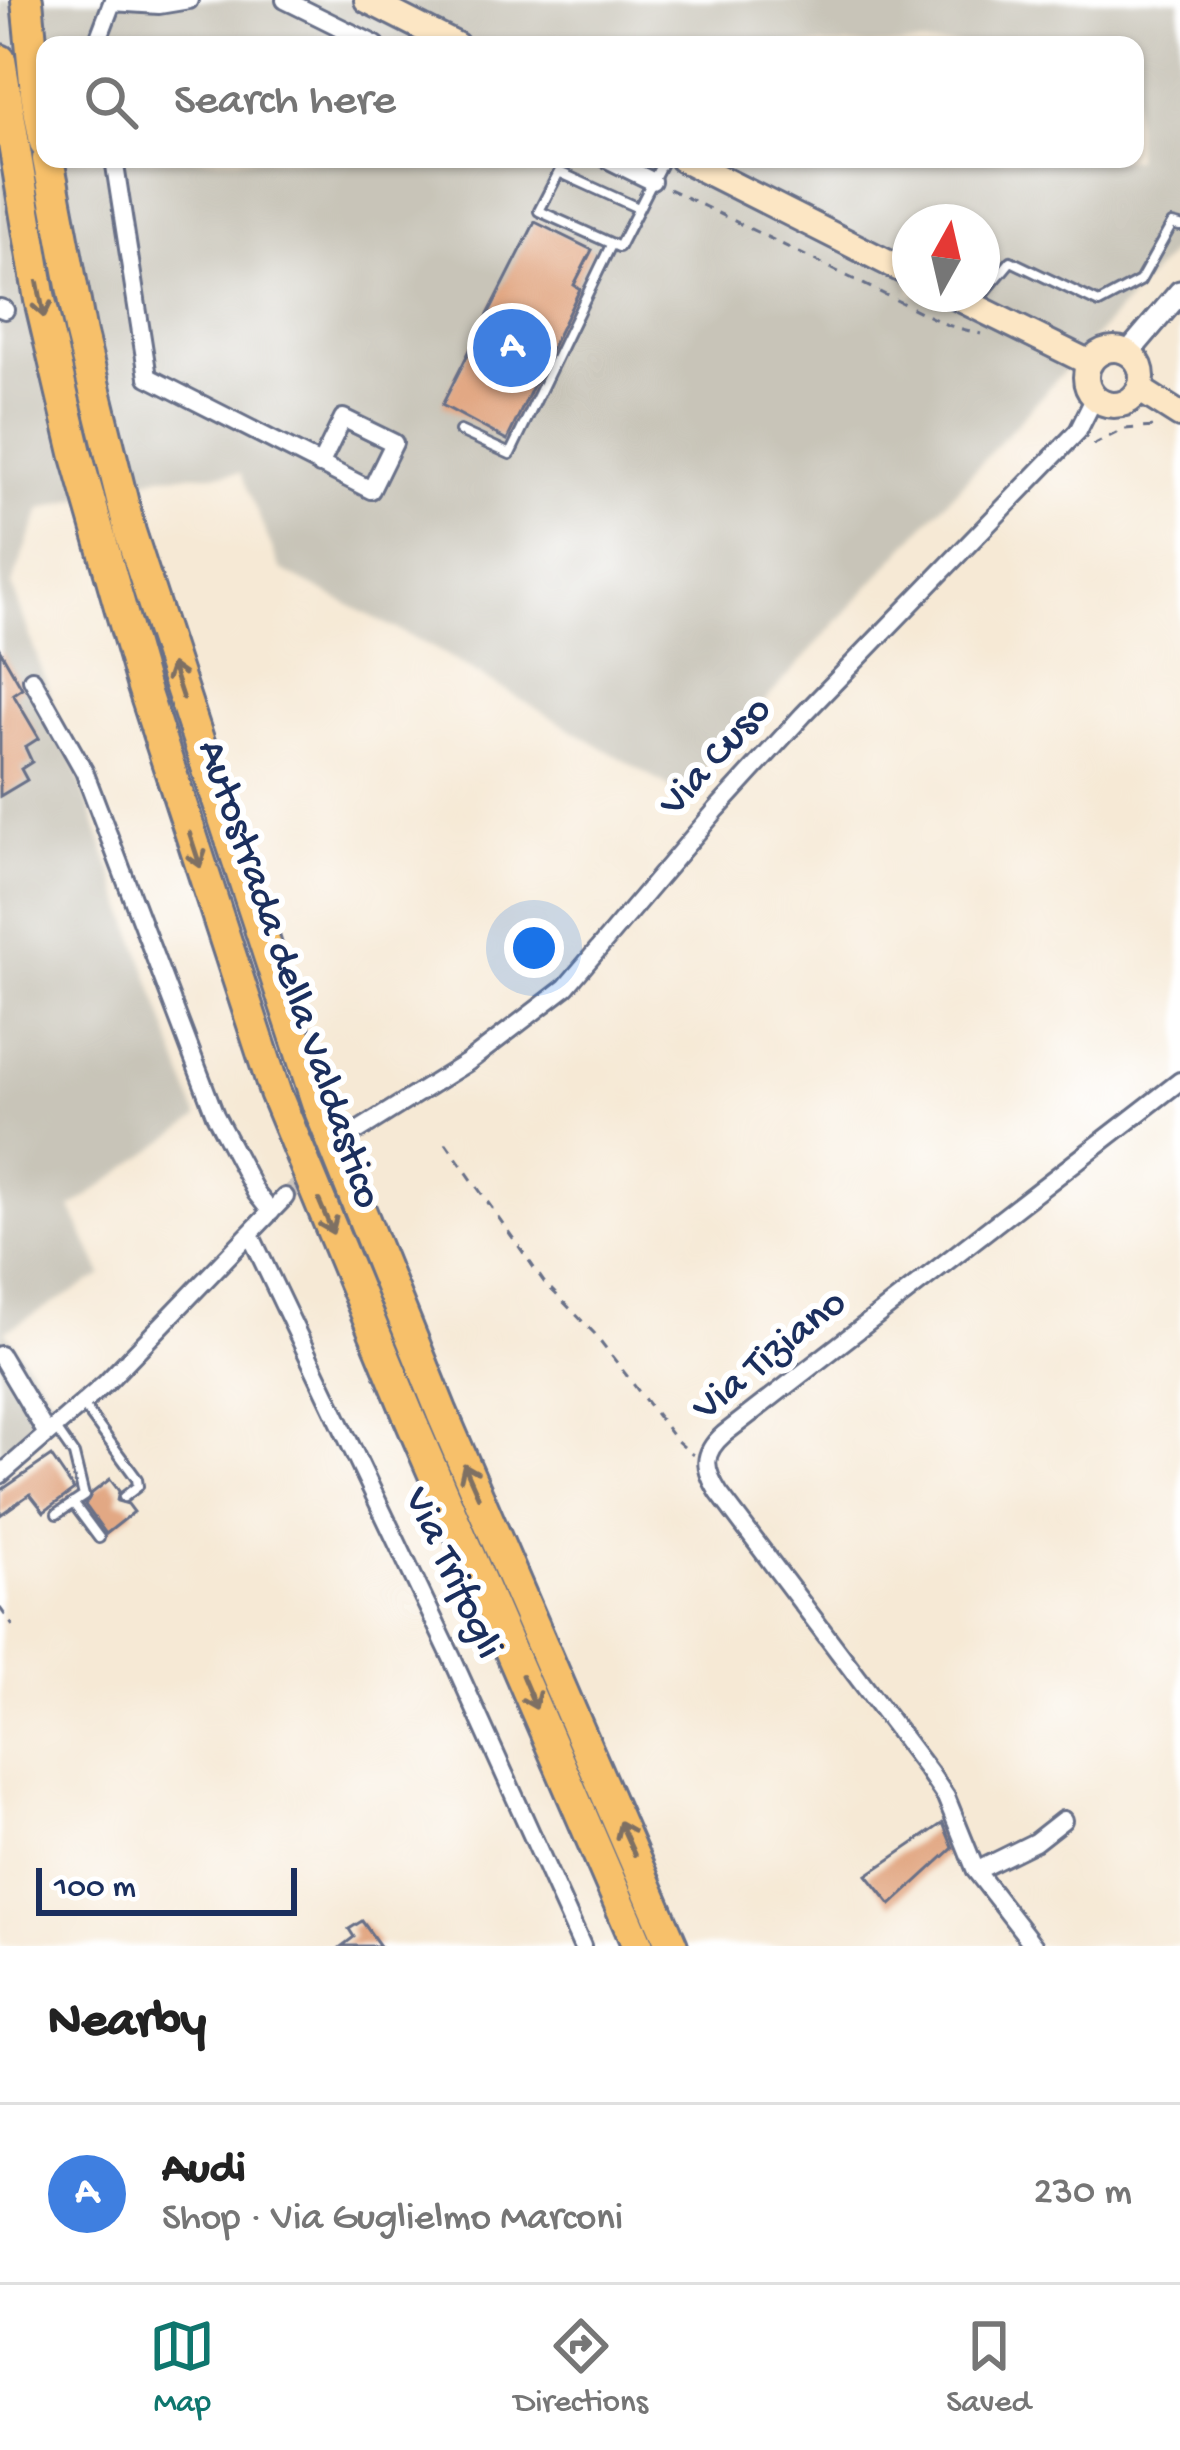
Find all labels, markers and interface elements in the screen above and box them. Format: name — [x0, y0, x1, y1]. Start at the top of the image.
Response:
search box — [36, 36, 1144, 168]
icon: search — [78, 69, 144, 135]
text: Search here — [174, 76, 396, 129]
north arrow — [892, 204, 1000, 312]
one-way arrow — [31, 279, 53, 318]
pin: A — [473, 303, 551, 393]
one-way arrow — [165, 663, 187, 701]
street label: Via Cuso — [649, 688, 784, 829]
street label: Autostrada della Valdastico — [184, 735, 390, 1215]
one-way arrow — [186, 830, 208, 868]
your location — [504, 918, 564, 978]
one-way arrow — [317, 1198, 338, 1235]
street label: Via Tiziano — [683, 1280, 858, 1434]
one-way arrow — [459, 1463, 481, 1499]
street label: Via Trifogli — [390, 1480, 512, 1667]
one-way arrow — [520, 1673, 541, 1710]
one-way arrow — [614, 1821, 636, 1857]
scale bar — [36, 1862, 297, 1915]
text: 100 m — [54, 1870, 136, 1908]
text: Nearby — [48, 1994, 206, 2054]
text: Audi — [162, 2144, 246, 2197]
text: A — [75, 2171, 99, 2217]
text: 230 m — [1034, 2171, 1132, 2217]
text: Shop · Via Guglielmo Marconi — [162, 2197, 623, 2243]
tab: Map — [149, 2313, 215, 2423]
tab: Directions — [514, 2313, 648, 2423]
tab: Saved — [946, 2313, 1031, 2423]

